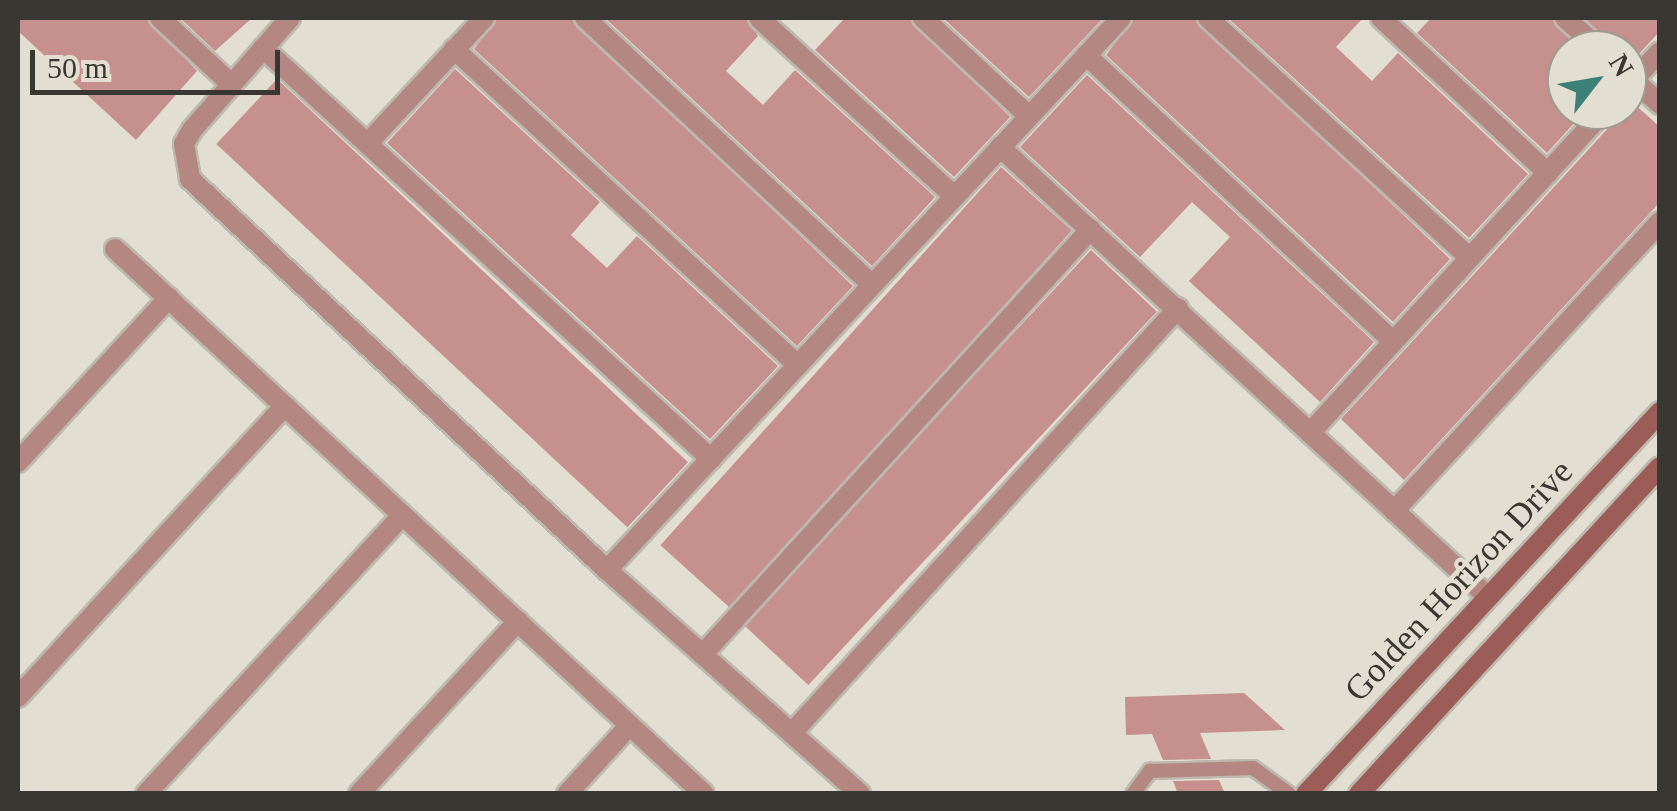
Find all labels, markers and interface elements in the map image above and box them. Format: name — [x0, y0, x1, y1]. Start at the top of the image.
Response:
scale bar — [35, 30, 285, 92]
north arrow — [1547, 30, 1647, 130]
text: N — [1603, 49, 1640, 82]
text: 50 m — [47, 51, 108, 84]
street label: Golden Horizon Drive — [1336, 452, 1582, 710]

